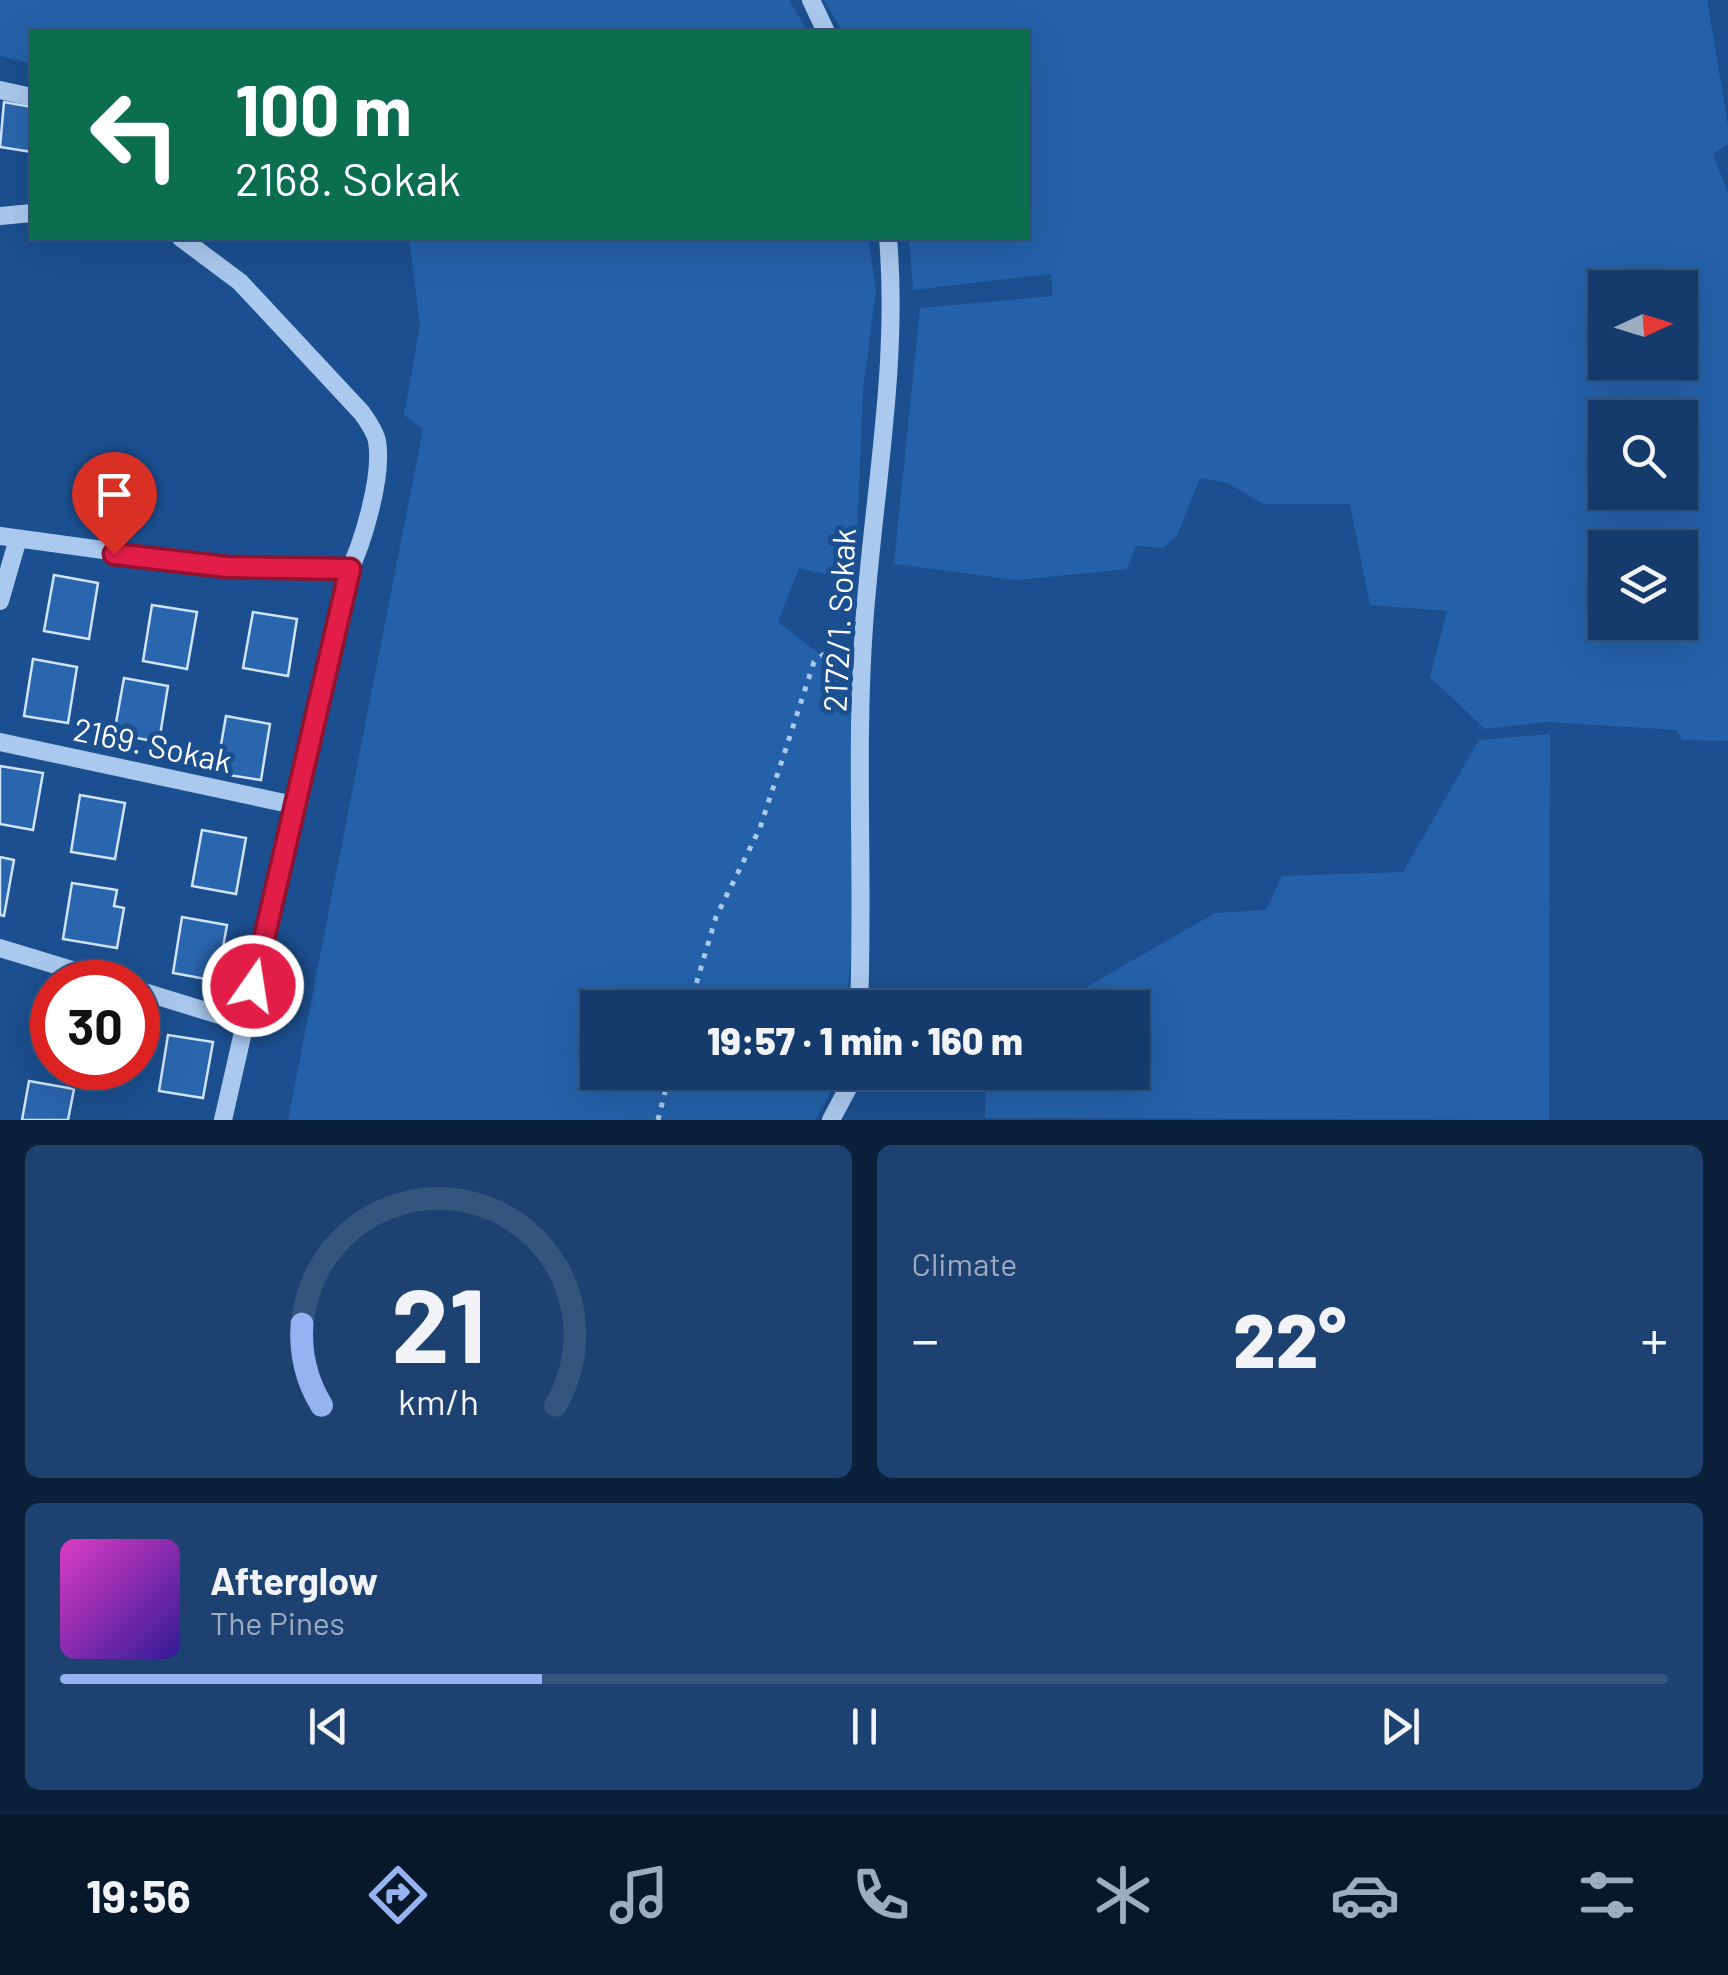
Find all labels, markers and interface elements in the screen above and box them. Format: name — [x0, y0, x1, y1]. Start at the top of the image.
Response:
text: 100 m — [235, 66, 412, 150]
icon: left — [70, 70, 200, 200]
text: 2168. Sokak — [235, 151, 461, 205]
north arrow — [1588, 270, 1698, 380]
map controls — [1588, 270, 1698, 640]
button: search — [1588, 400, 1698, 510]
pin — [72, 452, 157, 555]
icon: arrive — [87, 467, 142, 522]
street label: 2172/1. Sokak — [814, 527, 862, 713]
button: layers — [1588, 530, 1698, 640]
street label: 2169. Sokak — [70, 709, 236, 779]
position arrow — [201, 934, 305, 1038]
speed limit sign: 30 — [30, 960, 160, 1090]
text: 19:57 · 1 min · 160 m — [707, 1017, 1023, 1063]
text: Climate — [912, 1244, 1017, 1282]
text: 21 — [391, 1259, 485, 1384]
text: 22° — [1233, 1293, 1346, 1383]
text: − — [912, 1305, 939, 1371]
text: + — [1640, 1305, 1668, 1371]
text: km/h — [398, 1379, 479, 1422]
text: Afterglow — [210, 1557, 378, 1603]
text: The Pines — [210, 1603, 345, 1641]
icon: previous — [301, 1699, 356, 1754]
icon: pause — [837, 1699, 892, 1754]
icon: next — [1373, 1699, 1428, 1754]
icon: directions — [363, 1860, 433, 1930]
icon: music — [604, 1860, 674, 1930]
icon: phone — [846, 1860, 916, 1930]
icon: climate — [1088, 1860, 1158, 1930]
icon: car — [1330, 1860, 1400, 1930]
icon: filters — [1572, 1860, 1642, 1930]
text: 19:56 — [86, 1868, 191, 1922]

